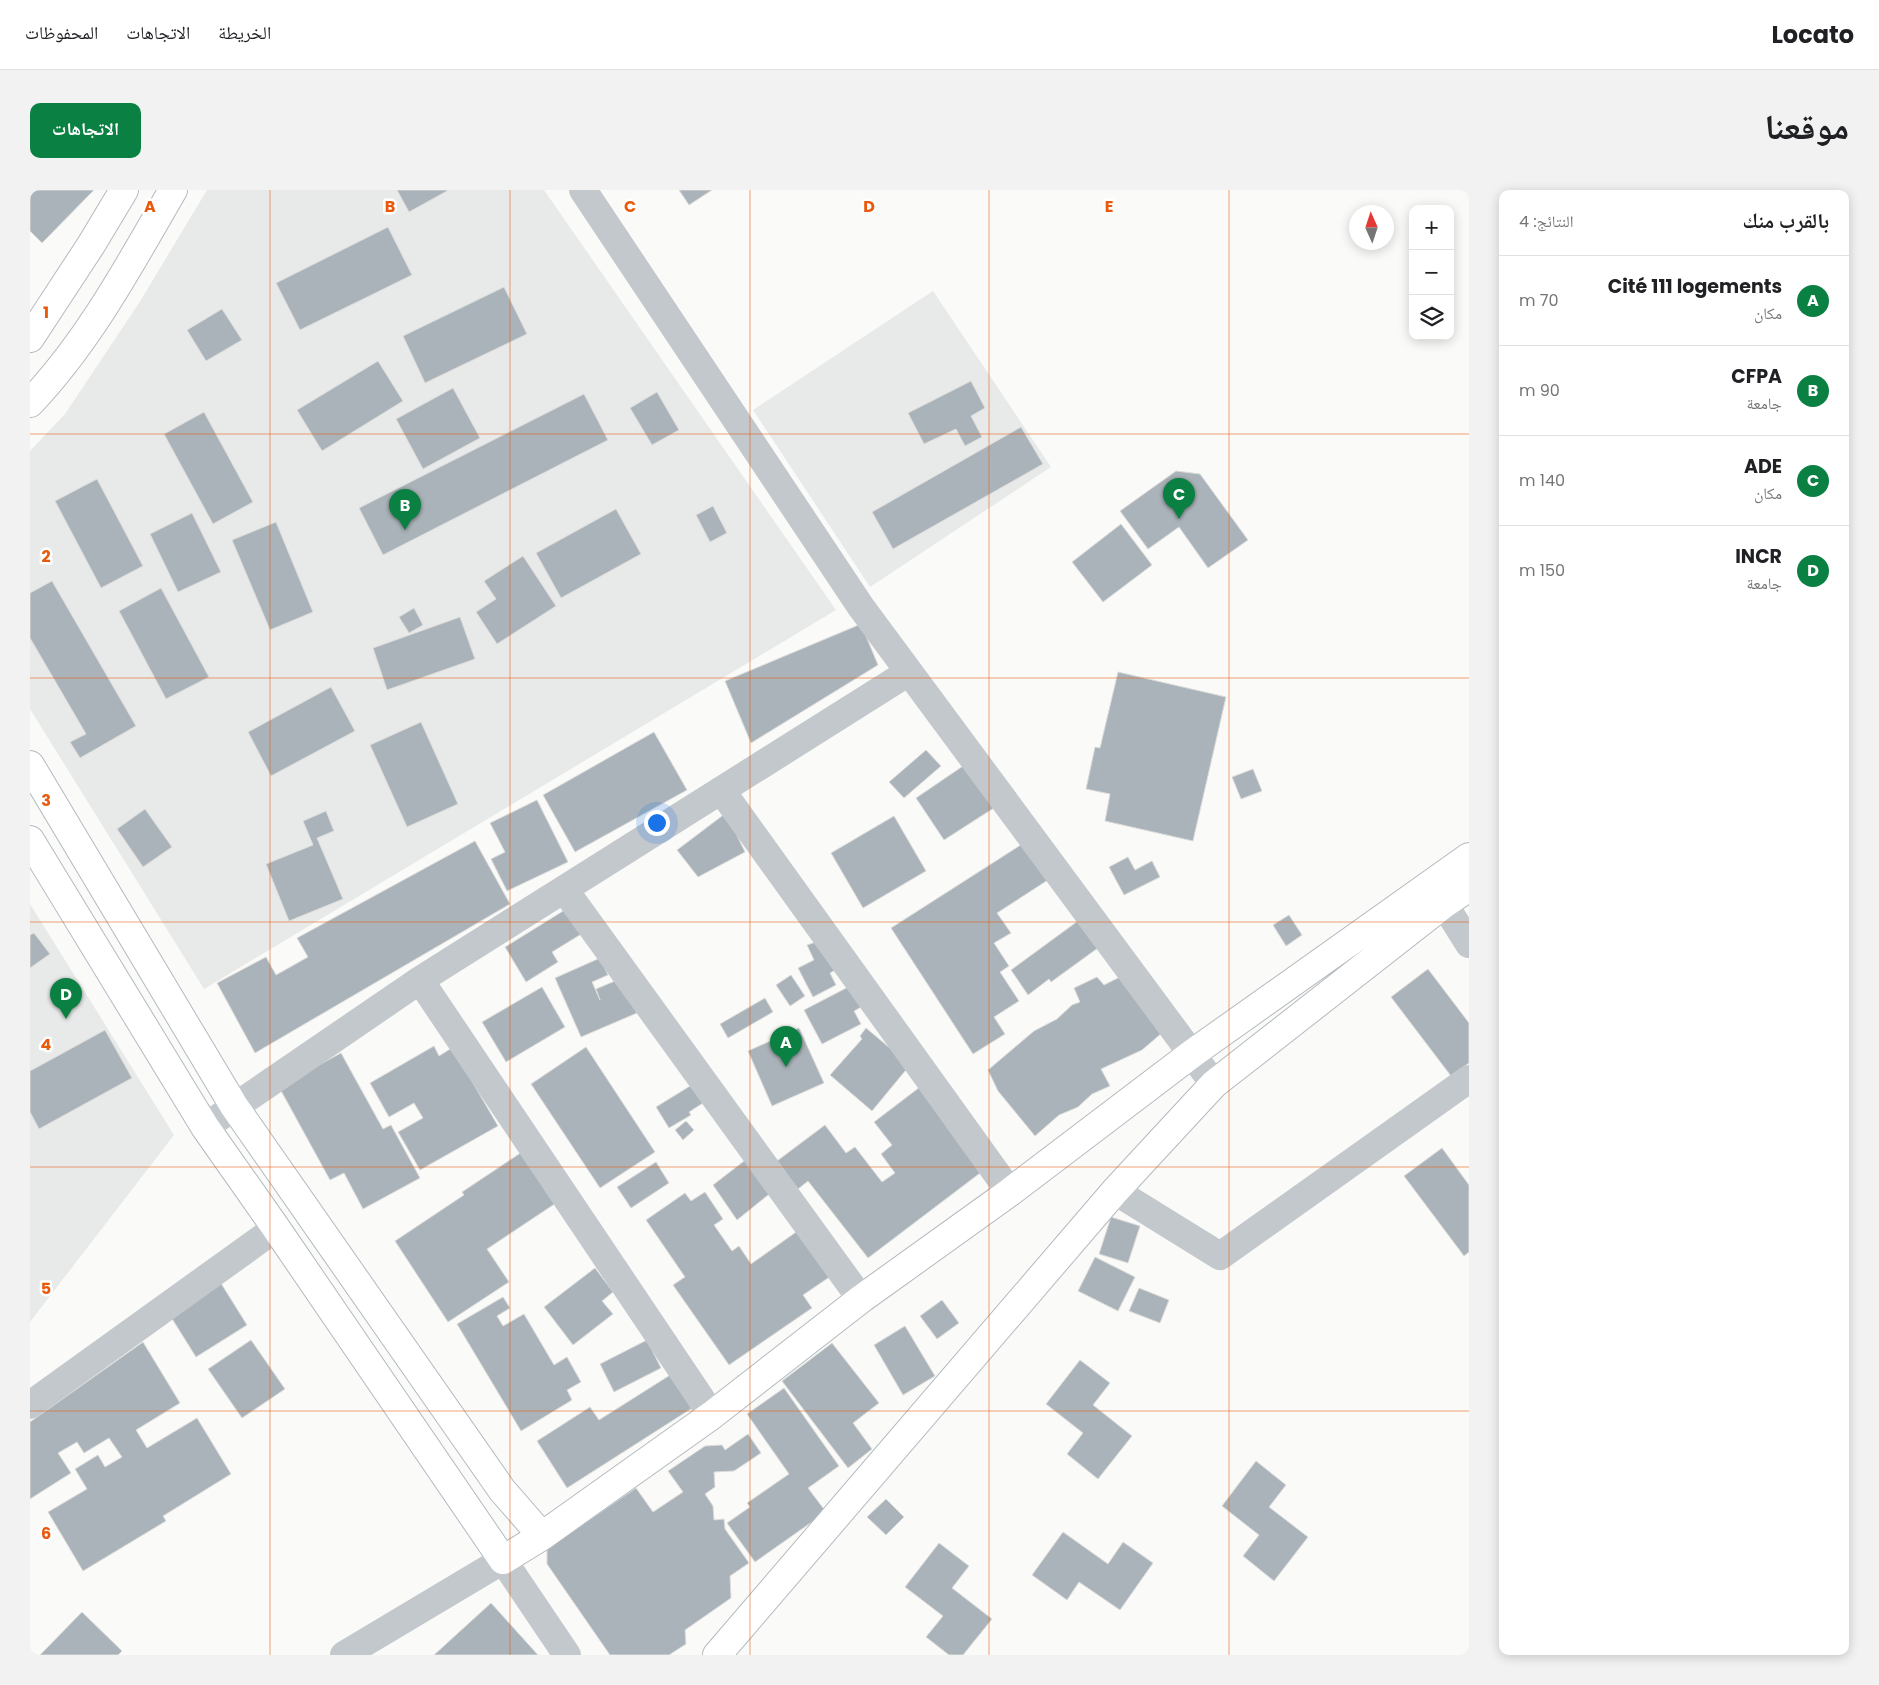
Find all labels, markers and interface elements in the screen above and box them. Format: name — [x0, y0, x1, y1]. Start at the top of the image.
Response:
text: Locato — [1771, 18, 1854, 51]
text: المحفوظات — [25, 20, 98, 45]
text: الاتجاهات — [126, 20, 190, 45]
text: الخريطة — [218, 20, 271, 45]
text: موقعنا — [1764, 102, 1849, 151]
button: الاتجاهات — [30, 103, 141, 158]
text: A — [144, 195, 156, 218]
text: B — [385, 195, 395, 218]
text: C — [624, 195, 636, 218]
text: D — [863, 195, 875, 218]
text: E — [1105, 195, 1113, 218]
north arrow — [1349, 205, 1394, 250]
map controls — [1409, 205, 1454, 340]
button: + — [1409, 205, 1454, 250]
text: بالقرب منك — [1743, 206, 1829, 235]
text: النتائج: 4 — [1519, 210, 1574, 233]
button: − — [1409, 250, 1454, 295]
text: Cité 111 logements — [1608, 273, 1782, 300]
text: 70 m — [1519, 289, 1559, 312]
text: A — [1807, 289, 1819, 312]
button: layers — [1409, 295, 1454, 340]
text: 1 — [43, 301, 49, 324]
text: مكان — [1754, 302, 1782, 325]
text: CFPA — [1731, 363, 1782, 390]
text: 90 m — [1519, 379, 1560, 402]
text: B — [1808, 379, 1818, 402]
text: جامعة — [1747, 392, 1782, 415]
text: ADE — [1744, 453, 1782, 480]
text: 140 m — [1519, 469, 1565, 492]
text: C — [1807, 469, 1819, 492]
pin: C — [1163, 478, 1195, 519]
text: مكان — [1754, 482, 1782, 505]
pin: B — [389, 489, 421, 530]
text: INCR — [1735, 543, 1782, 570]
text: 2 — [41, 545, 51, 568]
text: 150 m — [1519, 559, 1565, 582]
text: D — [1807, 559, 1819, 582]
text: جامعة — [1747, 572, 1782, 595]
text: 3 — [41, 789, 51, 812]
your location — [644, 810, 670, 836]
pin: D — [50, 978, 82, 1019]
pin: A — [770, 1026, 802, 1067]
text: 4 — [41, 1033, 52, 1056]
text: 5 — [41, 1277, 51, 1300]
text: 6 — [41, 1522, 51, 1545]

